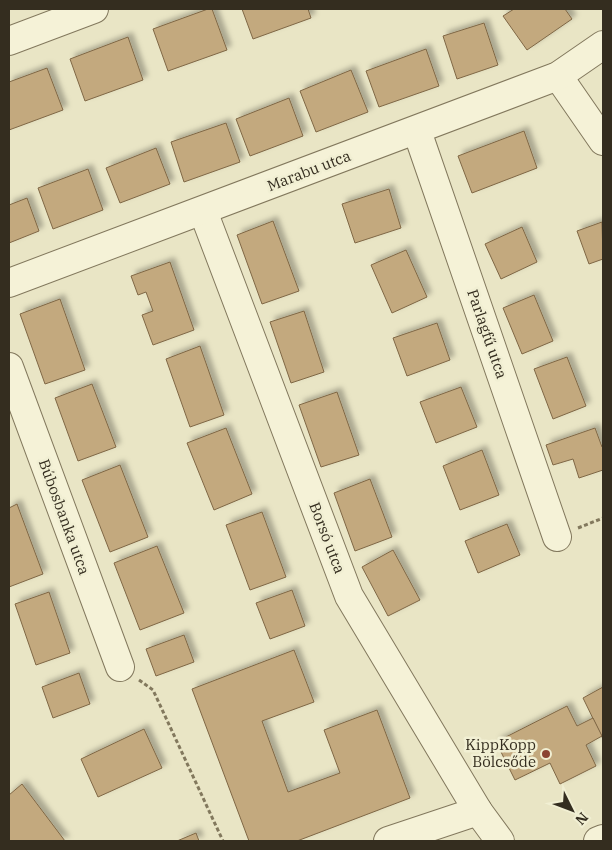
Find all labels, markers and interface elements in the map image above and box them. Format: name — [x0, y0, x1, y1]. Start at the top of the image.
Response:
street label: Marabu utca — [264, 146, 353, 195]
street label: Parlagfű utca — [463, 287, 512, 381]
street label: Búbosbanka utca — [35, 456, 94, 577]
street label: Borsó utca — [305, 499, 350, 576]
place label: KippKopp Bölcsőde — [465, 735, 536, 771]
marker: KippKopp Bölcsőde — [540, 748, 552, 760]
north arrow — [547, 785, 597, 835]
text: N — [571, 809, 592, 829]

